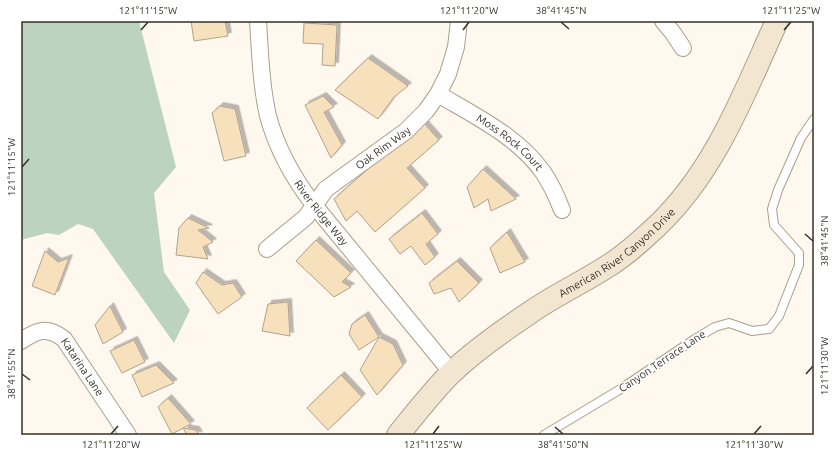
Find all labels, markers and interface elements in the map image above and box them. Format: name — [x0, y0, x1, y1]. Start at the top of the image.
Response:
text: 121°11'15"W — [119, 5, 177, 16]
text: 121°11'20"W — [440, 5, 498, 16]
text: 38°41'45"N — [536, 5, 586, 16]
text: 121°11'25"W — [762, 5, 820, 16]
street label: Moss Rock Court — [474, 112, 546, 173]
street label: Oak Rim Way — [353, 124, 413, 172]
text: 121°11'15"W — [6, 138, 17, 196]
street label: River Ridge Way — [292, 178, 351, 248]
street label: American River Canyon Drive — [557, 206, 677, 299]
text: 38°41'45"N — [819, 216, 830, 266]
street label: Canyon Terrace Lane — [616, 327, 708, 395]
street label: Katarina Lane — [59, 336, 106, 398]
text: 121°11'30"W — [819, 337, 830, 395]
text: 38°41'55"N — [6, 349, 17, 399]
text: 121°11'20"W — [82, 439, 140, 450]
text: 121°11'25"W — [404, 439, 462, 450]
text: 38°41'50"N — [538, 439, 588, 450]
text: 121°11'30"W — [725, 439, 783, 450]

